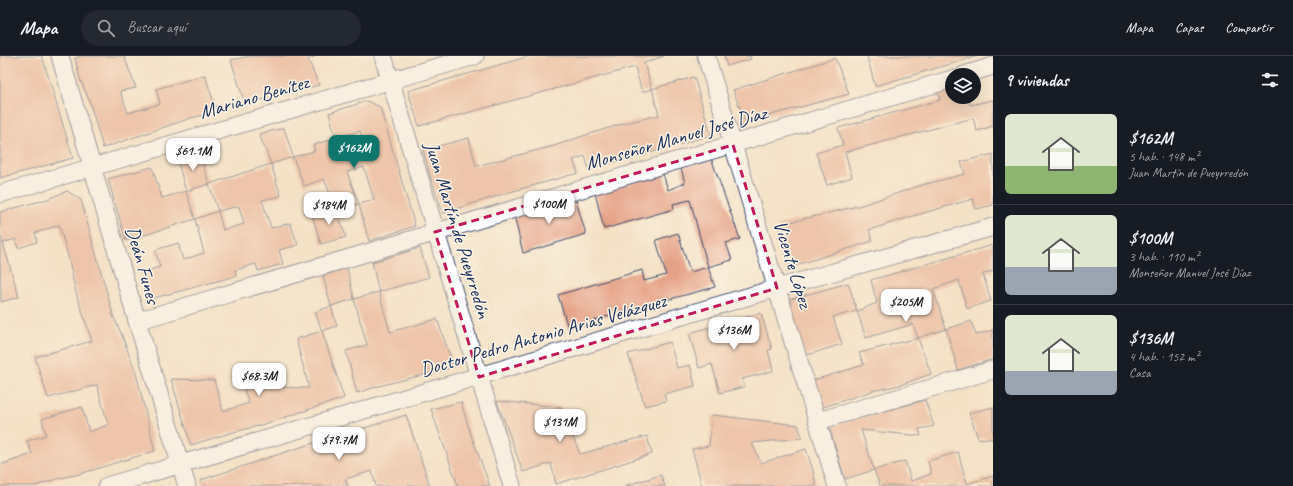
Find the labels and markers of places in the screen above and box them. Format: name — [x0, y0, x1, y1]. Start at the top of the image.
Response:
pin: $162M — [326, 135, 382, 169]
pin: $61.1M — [160, 138, 226, 172]
pin: $100M — [521, 191, 577, 225]
pin: $184M — [301, 192, 357, 226]
pin: $205M — [878, 289, 934, 323]
pin: $136M — [706, 317, 762, 351]
pin: $68.3M — [226, 363, 292, 397]
pin: $131M — [532, 409, 588, 443]
pin: $79.7M — [306, 427, 372, 461]

